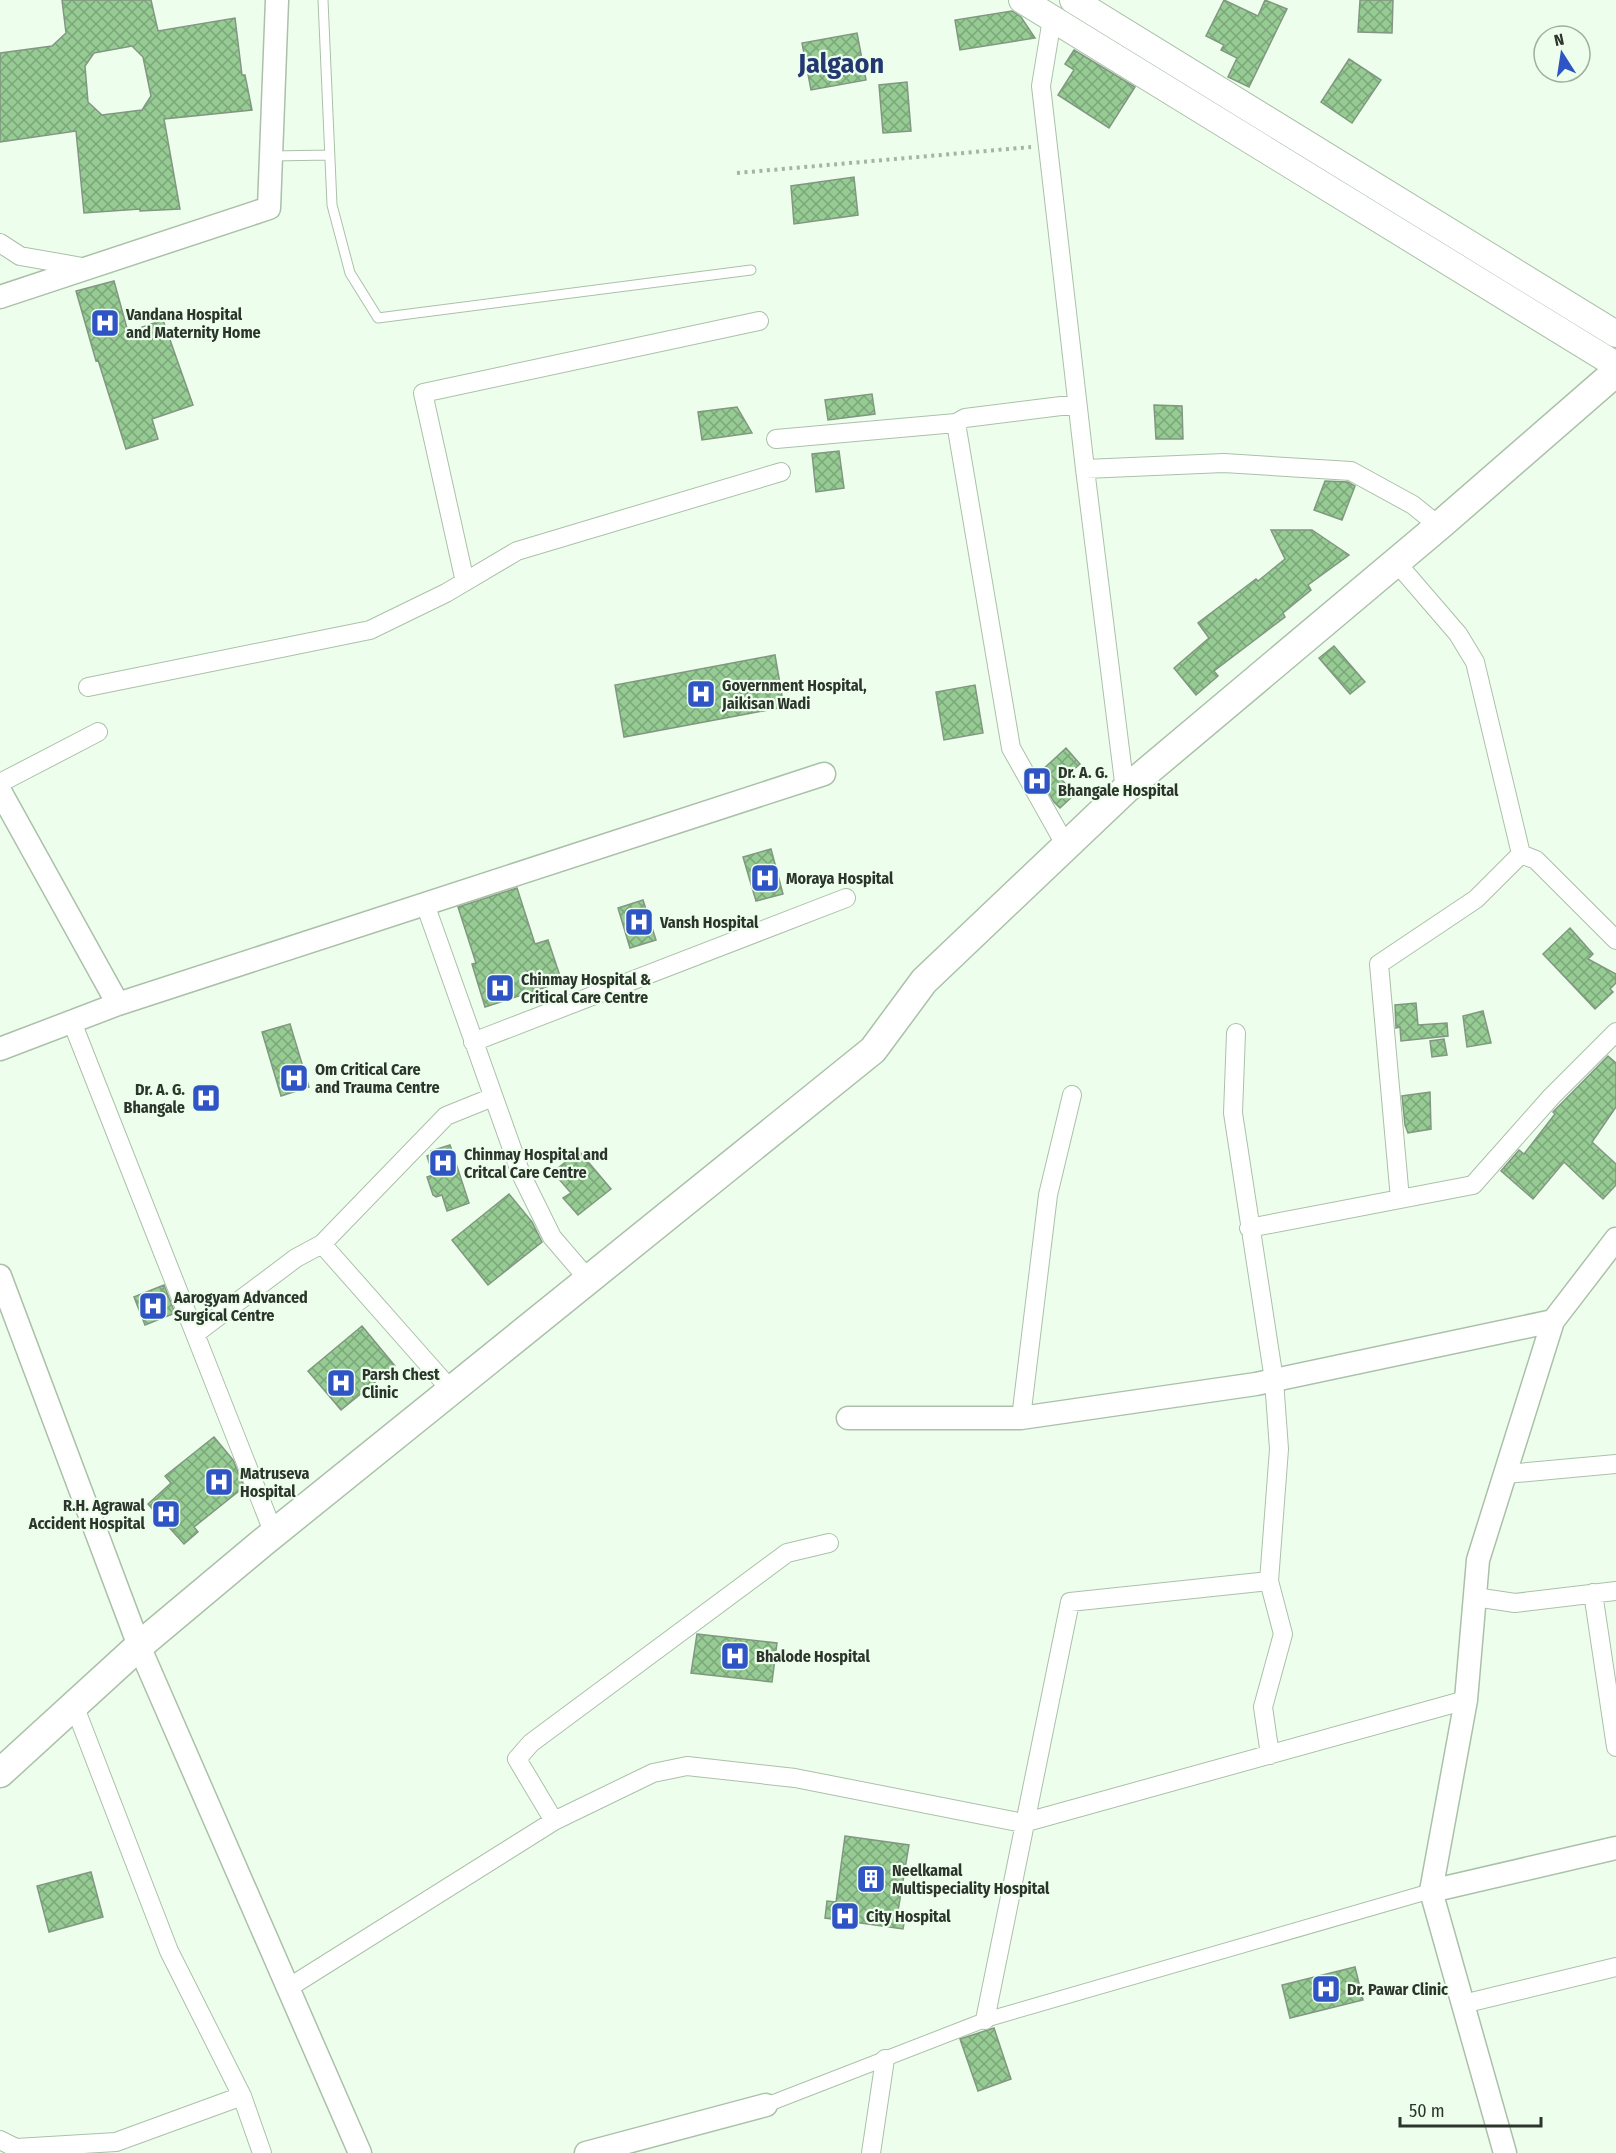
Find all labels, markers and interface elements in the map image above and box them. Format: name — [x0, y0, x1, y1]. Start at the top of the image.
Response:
north arrow — [1532, 24, 1592, 84]
text: N — [1552, 30, 1566, 50]
district label: Jalgaon — [797, 47, 884, 80]
place label: Vandana Hospital and Maternity Home — [125, 305, 261, 342]
hospital icon: Vandana Hospital and Maternity Home — [89, 307, 121, 339]
place label: Government Hospital, Jaikisan Wadi — [721, 676, 867, 713]
hospital icon: Government Hospital, Jaikisan Wadi — [685, 678, 717, 710]
place label: Dr. A. G. Bhangale Hospital — [1058, 763, 1179, 800]
hospital icon: Dr. A. G. Bhangale Hospital — [1021, 765, 1053, 797]
hospital icon: Moraya Hospital — [749, 862, 781, 894]
place label: Moraya Hospital — [786, 869, 894, 888]
hospital icon: Vansh Hospital — [623, 906, 655, 938]
place label: Vansh Hospital — [659, 913, 759, 932]
place label: Chinmay Hospital & Critical Care Centre — [521, 970, 651, 1007]
hospital icon: Chinmay Hospital & Critical Care Centre — [484, 972, 516, 1004]
place label: Om Critical Care and Trauma Centre — [315, 1060, 440, 1097]
hospital icon: Om Critical Care and Trauma Centre — [278, 1062, 310, 1094]
place label: Dr. A. G. Bhangale — [124, 1080, 185, 1117]
hospital icon: Dr. A. G. Bhangale — [190, 1082, 222, 1114]
place label: Chinmay Hospital and Critcal Care Centre — [464, 1145, 608, 1182]
hospital icon: Chinmay Hospital and Critcal Care Centre — [427, 1147, 459, 1179]
place label: Aarogyam Advanced Surgical Centre — [173, 1288, 308, 1325]
hospital icon: Aarogyam Advanced Surgical Centre — [137, 1290, 169, 1322]
place label: Parsh Chest Clinic — [362, 1365, 440, 1402]
hospital icon: Parsh Chest Clinic — [325, 1367, 357, 1399]
place label: Matruseva Hospital — [240, 1464, 309, 1501]
hospital icon: Matruseva Hospital — [203, 1466, 235, 1498]
place label: R.H. Agrawal Accident Hospital — [28, 1496, 146, 1533]
hospital icon: R.H. Agrawal Accident Hospital — [150, 1498, 182, 1530]
hospital icon: Bhalode Hospital — [719, 1640, 751, 1672]
place label: Bhalode Hospital — [756, 1647, 870, 1666]
place label: Neelkamal Multispeciality Hospital — [892, 1861, 1050, 1898]
building icon: Neelkamal Multispeciality Hospital — [855, 1863, 887, 1895]
hospital icon: City Hospital — [829, 1900, 861, 1932]
place label: City Hospital — [866, 1907, 951, 1926]
hospital icon: Dr. Pawar Clinic — [1310, 1973, 1342, 2005]
place label: Dr. Pawar Clinic — [1347, 1980, 1448, 1999]
scale bar — [1400, 2090, 1541, 2128]
text: 50 m — [1409, 2100, 1445, 2122]

